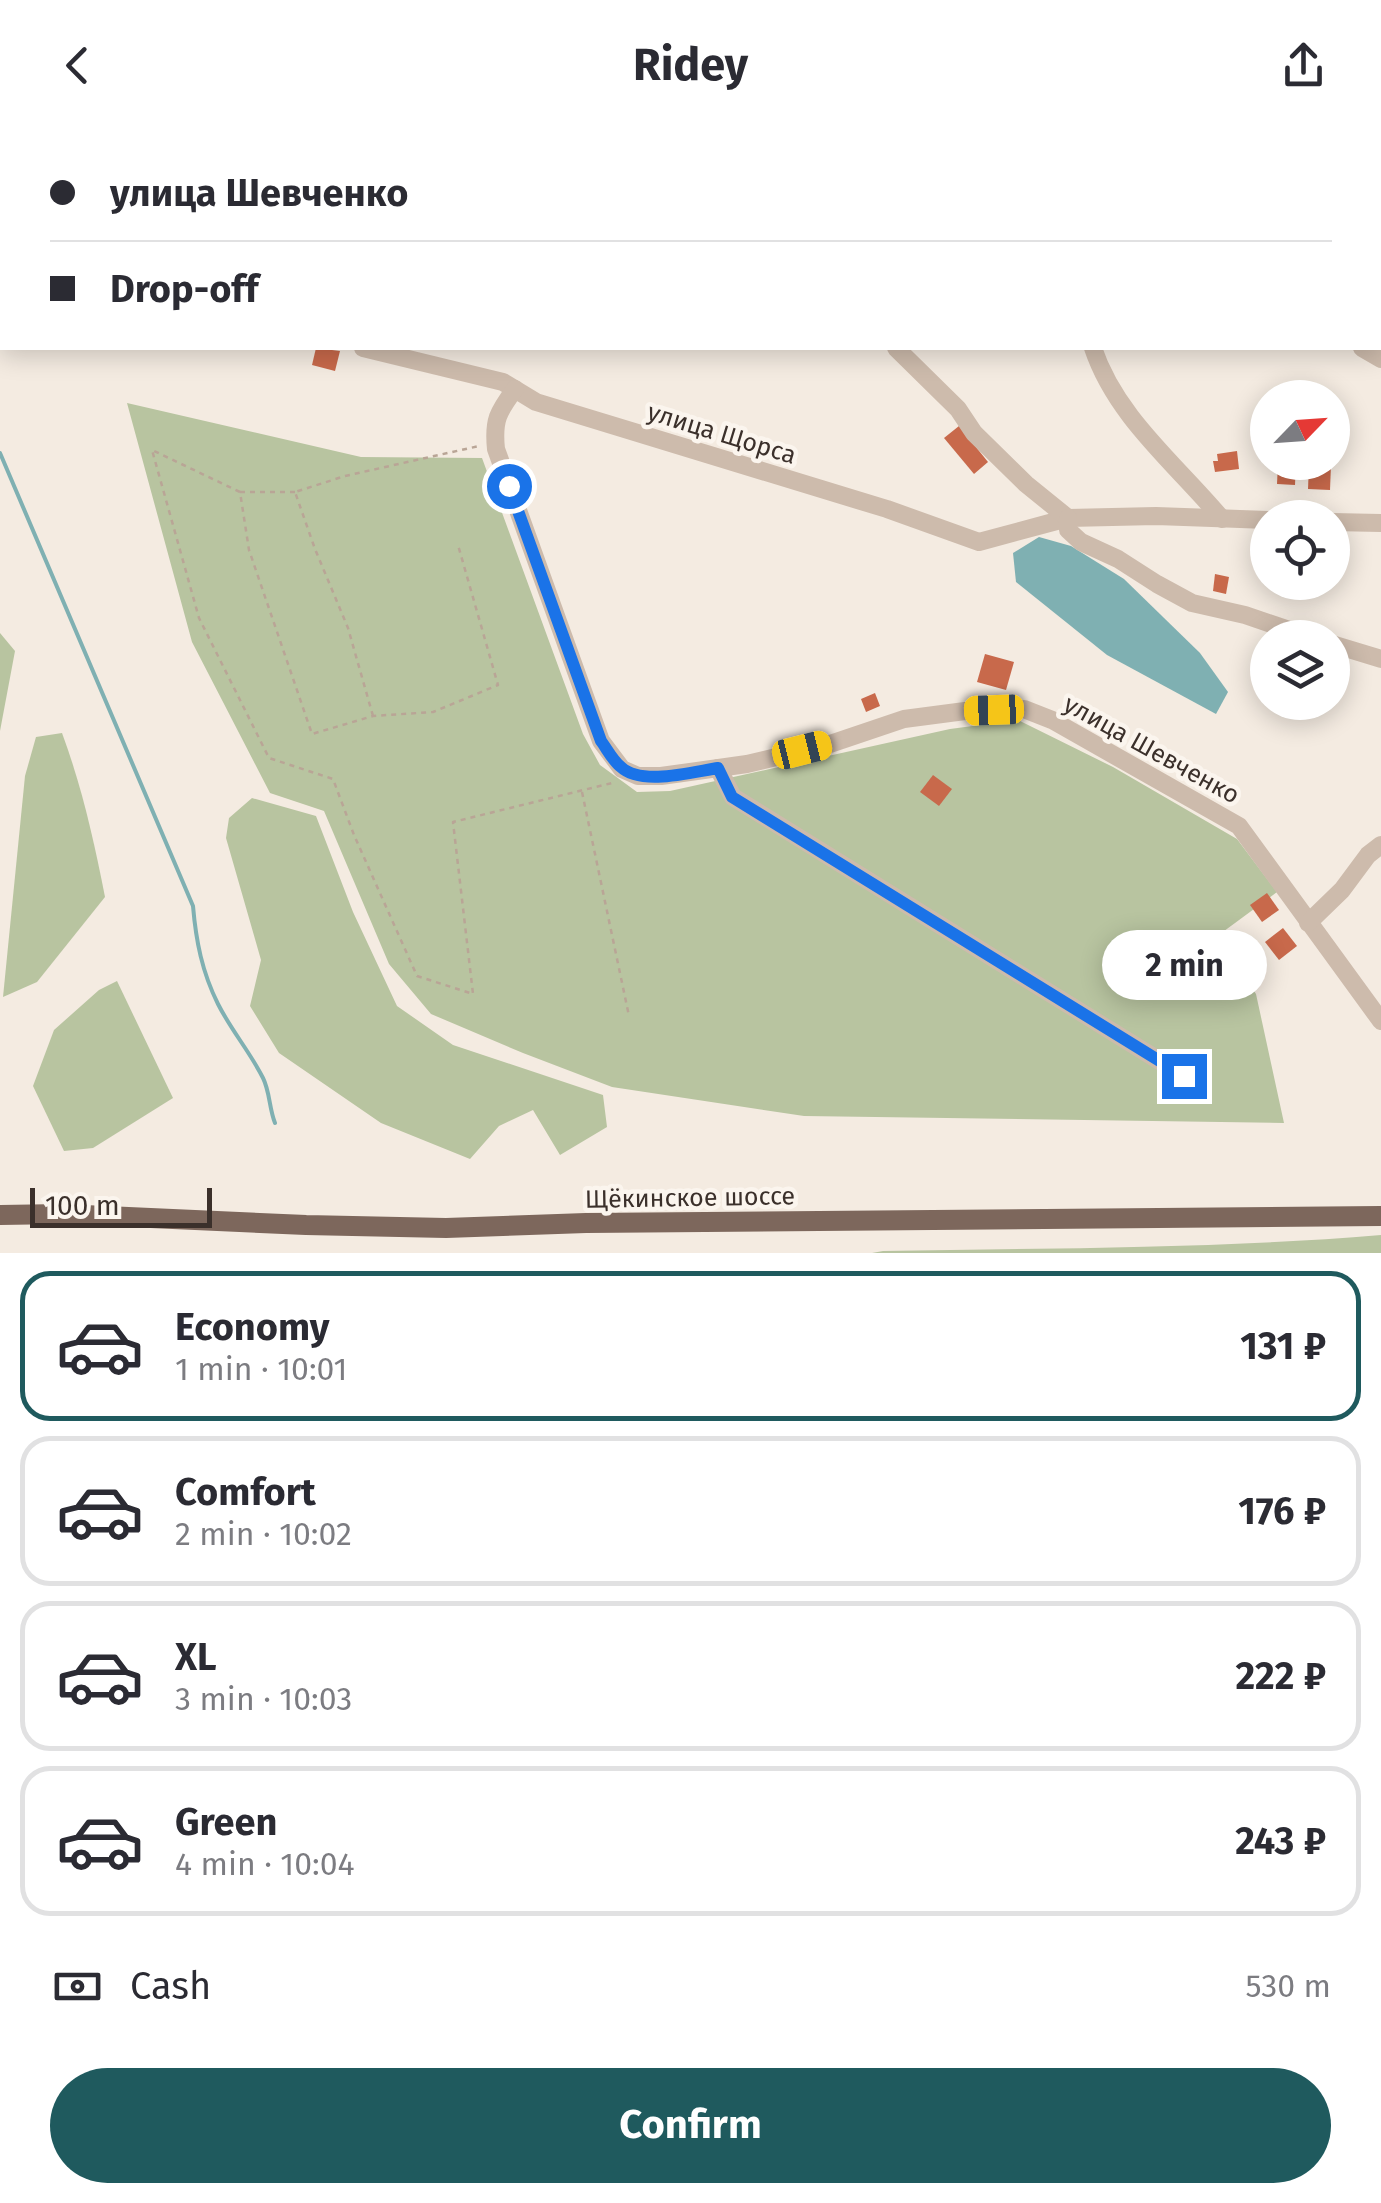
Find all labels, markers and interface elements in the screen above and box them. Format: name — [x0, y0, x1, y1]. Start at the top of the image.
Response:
icon: back — [50, 38, 105, 93]
text: Ridey — [633, 38, 748, 92]
icon: share — [1276, 38, 1331, 93]
text: улица Шевченко — [110, 170, 408, 216]
text: Drop-off — [110, 266, 258, 312]
north arrow — [1250, 380, 1350, 480]
map controls — [1250, 380, 1350, 720]
street label: улица Щорса — [644, 397, 800, 471]
route start — [487, 464, 532, 509]
button: locate — [1250, 500, 1350, 600]
button: layers — [1250, 620, 1350, 720]
street label: улица Шевченко — [1058, 689, 1245, 811]
car — [963, 694, 1025, 726]
car — [769, 728, 835, 772]
callout: 2 min — [1102, 931, 1266, 1001]
text: 2 min — [1145, 946, 1224, 984]
route end — [1162, 1054, 1207, 1099]
street label: Щёкинское шоссе — [585, 1181, 795, 1215]
scale bar — [30, 1183, 212, 1228]
text: 100 m — [45, 1189, 120, 1222]
icon: car — [55, 1301, 145, 1391]
text: Economy — [175, 1304, 330, 1350]
text: 131 ₽ — [1240, 1323, 1326, 1369]
text: 1 min · 10:01 — [175, 1350, 347, 1388]
icon: car — [55, 1466, 145, 1556]
text: Comfort — [175, 1469, 316, 1515]
text: 176 ₽ — [1238, 1488, 1326, 1534]
text: 2 min · 10:02 — [175, 1515, 352, 1553]
icon: car — [55, 1631, 145, 1721]
text: XL — [175, 1634, 217, 1680]
text: 222 ₽ — [1235, 1653, 1326, 1699]
text: 3 min · 10:03 — [175, 1680, 352, 1718]
icon: car — [55, 1796, 145, 1886]
text: Green — [175, 1799, 278, 1845]
text: 243 ₽ — [1235, 1818, 1326, 1864]
text: 4 min · 10:04 — [175, 1845, 355, 1883]
icon: cash — [50, 1959, 105, 2014]
text: Cash — [130, 1963, 211, 2009]
text: 530 m — [1245, 1967, 1331, 2005]
button: Confirm — [50, 2068, 1331, 2183]

